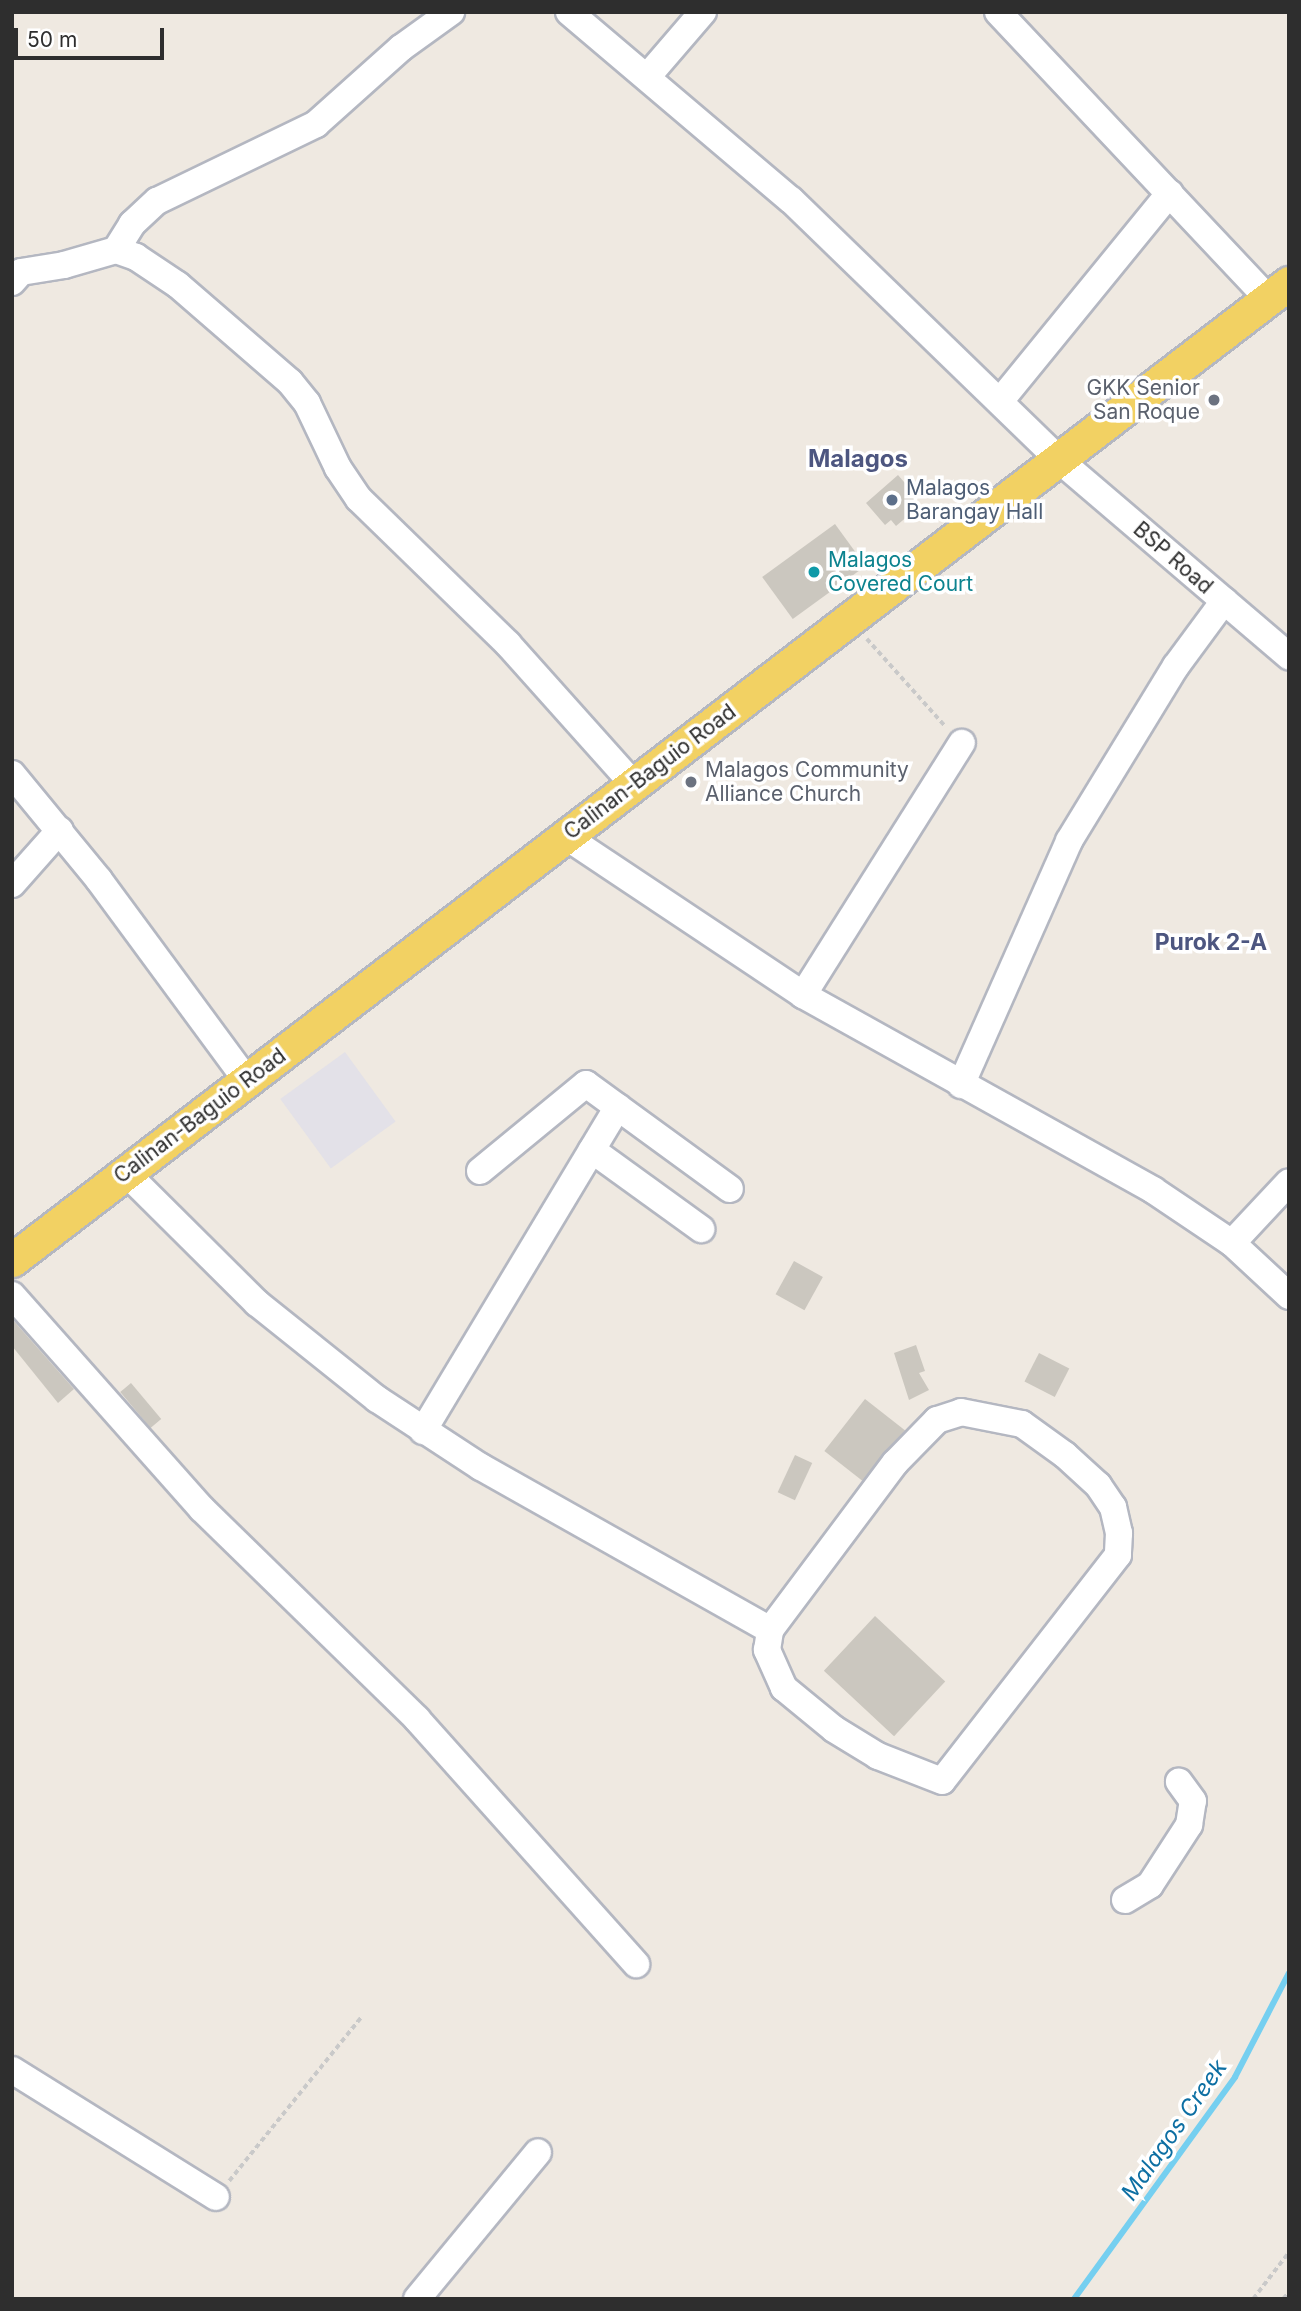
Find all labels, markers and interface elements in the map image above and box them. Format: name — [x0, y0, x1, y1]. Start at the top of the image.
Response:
scale bar — [18, 14, 168, 58]
text: 50 m — [27, 27, 77, 52]
place label: GKK Senior San Roque — [1086, 375, 1200, 425]
marker: GKK Senior San Roque — [1206, 392, 1222, 408]
district label: Malagos — [808, 445, 908, 473]
place label: Malagos Barangay Hall — [906, 475, 1043, 525]
marker: Malagos Barangay Hall — [884, 492, 900, 508]
street label: BSP Road — [1128, 517, 1218, 599]
place label: Malagos Covered Court — [828, 547, 973, 597]
marker: Malagos Covered Court — [806, 564, 822, 580]
street label: Calinan-Baguio Road — [559, 699, 741, 845]
place label: Malagos Community Alliance Church — [705, 757, 909, 807]
marker: Malagos Community Alliance Church — [683, 774, 699, 790]
district label: Purok 2-A — [1155, 928, 1267, 956]
street label: Calinan-Baguio Road — [109, 1043, 291, 1189]
water label: Malagos Creek — [1115, 2054, 1233, 2206]

